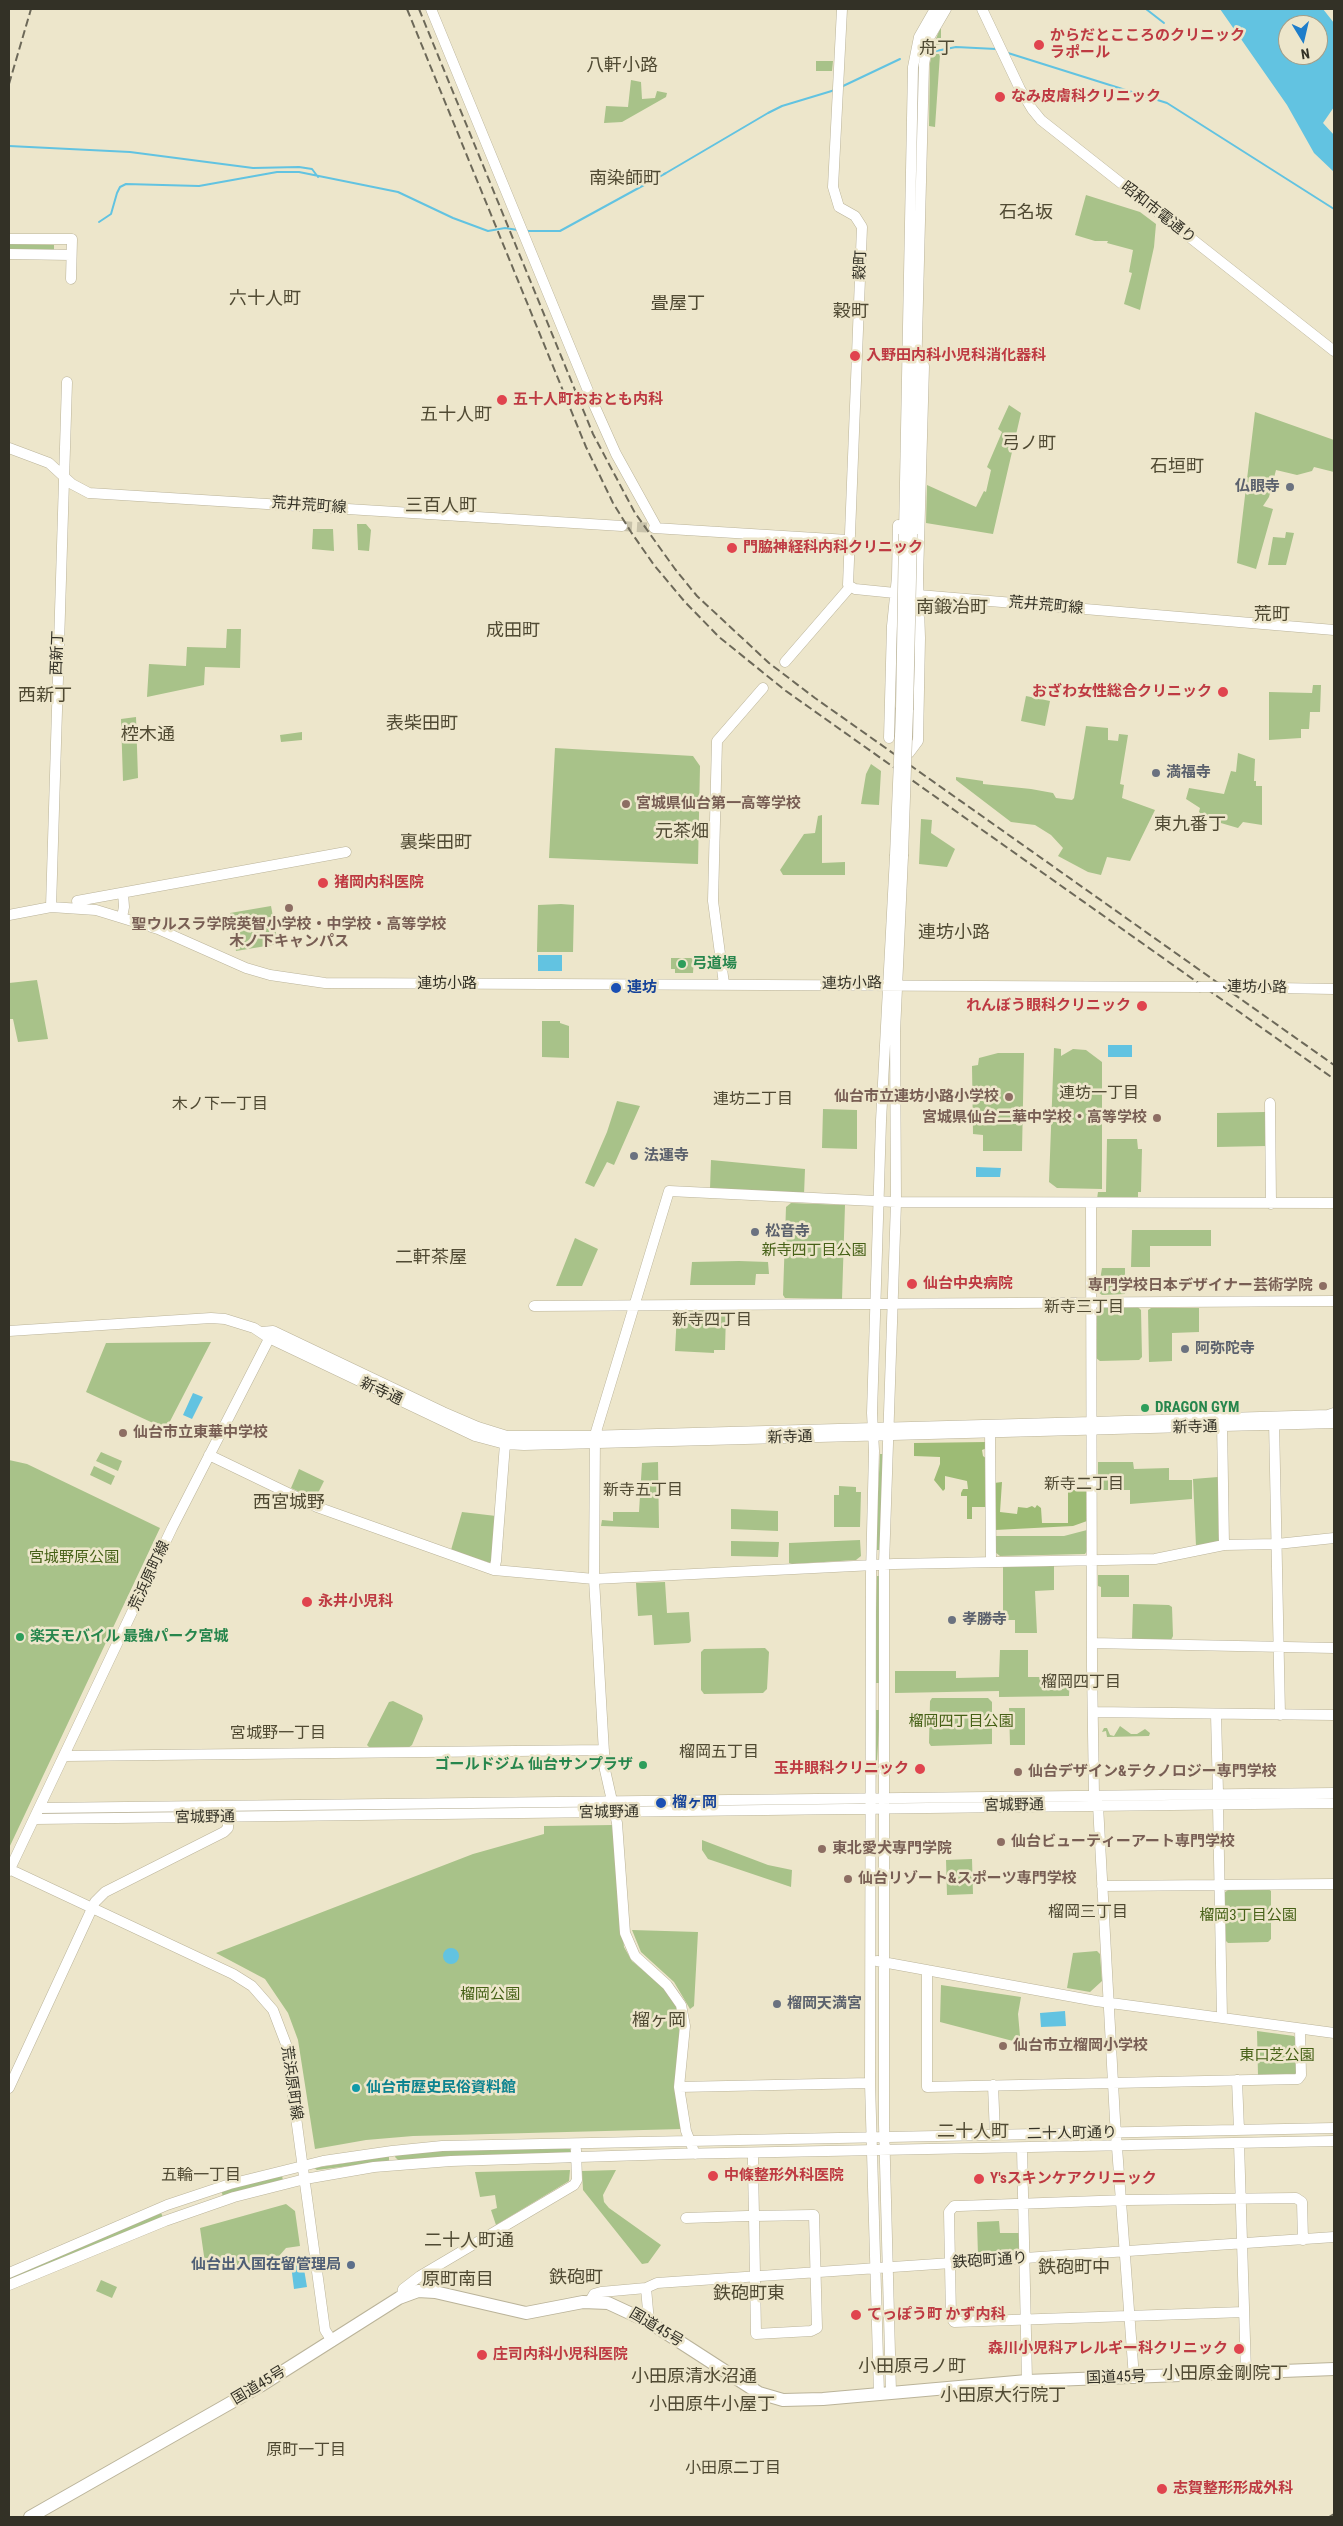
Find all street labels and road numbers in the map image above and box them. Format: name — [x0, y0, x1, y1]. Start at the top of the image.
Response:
street label: 昭和市電通り — [1117, 178, 1199, 248]
street label: 穀町 — [851, 250, 871, 280]
street label: 荒井荒町線 — [271, 494, 347, 518]
street label: 荒井荒町線 — [1008, 594, 1084, 618]
street label: 西新丁 — [48, 630, 68, 676]
street label: 連坊小路 — [822, 974, 882, 994]
street label: 連坊小路 — [417, 975, 477, 993]
street label: 連坊小路 — [1227, 978, 1287, 998]
street label: 新寺通 — [357, 1374, 405, 1410]
street label: 新寺通 — [1172, 1418, 1218, 1438]
street label: 新寺通 — [767, 1428, 813, 1448]
street label: 荒浜原町線 — [126, 1538, 174, 1614]
street label: 宮城野通 — [984, 1796, 1044, 1816]
street label: 宮城野通 — [579, 1803, 639, 1823]
street label: 宮城野通 — [175, 1808, 235, 1828]
street label: 荒浜原町線 — [277, 2045, 305, 2121]
street label: 二十人町通り — [1027, 2124, 1117, 2144]
street label: 鉄砲町通り — [952, 2249, 1028, 2273]
street label: 国道45号 — [626, 2305, 686, 2351]
street label: 国道45号 — [229, 2363, 289, 2409]
street label: 国道45号 — [1086, 2368, 1146, 2388]

